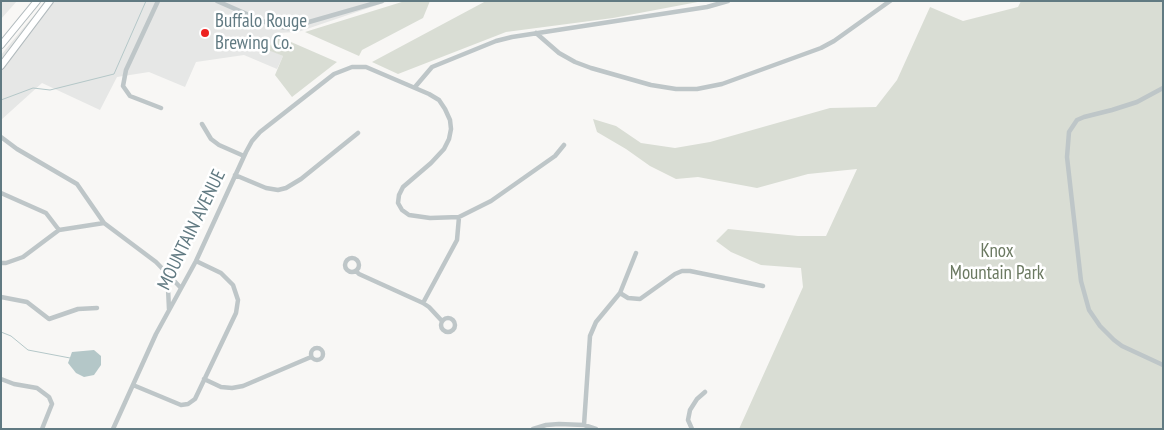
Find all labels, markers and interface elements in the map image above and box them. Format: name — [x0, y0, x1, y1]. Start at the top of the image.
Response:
place label: Buffalo Rouge Brewing Co. — [215, 11, 307, 55]
marker: Buffalo Rouge Brewing Co. — [199, 27, 211, 39]
street label: MOUNTAIN AVENUE — [153, 166, 231, 294]
park label: Knox Mountain Park — [950, 241, 1044, 285]

